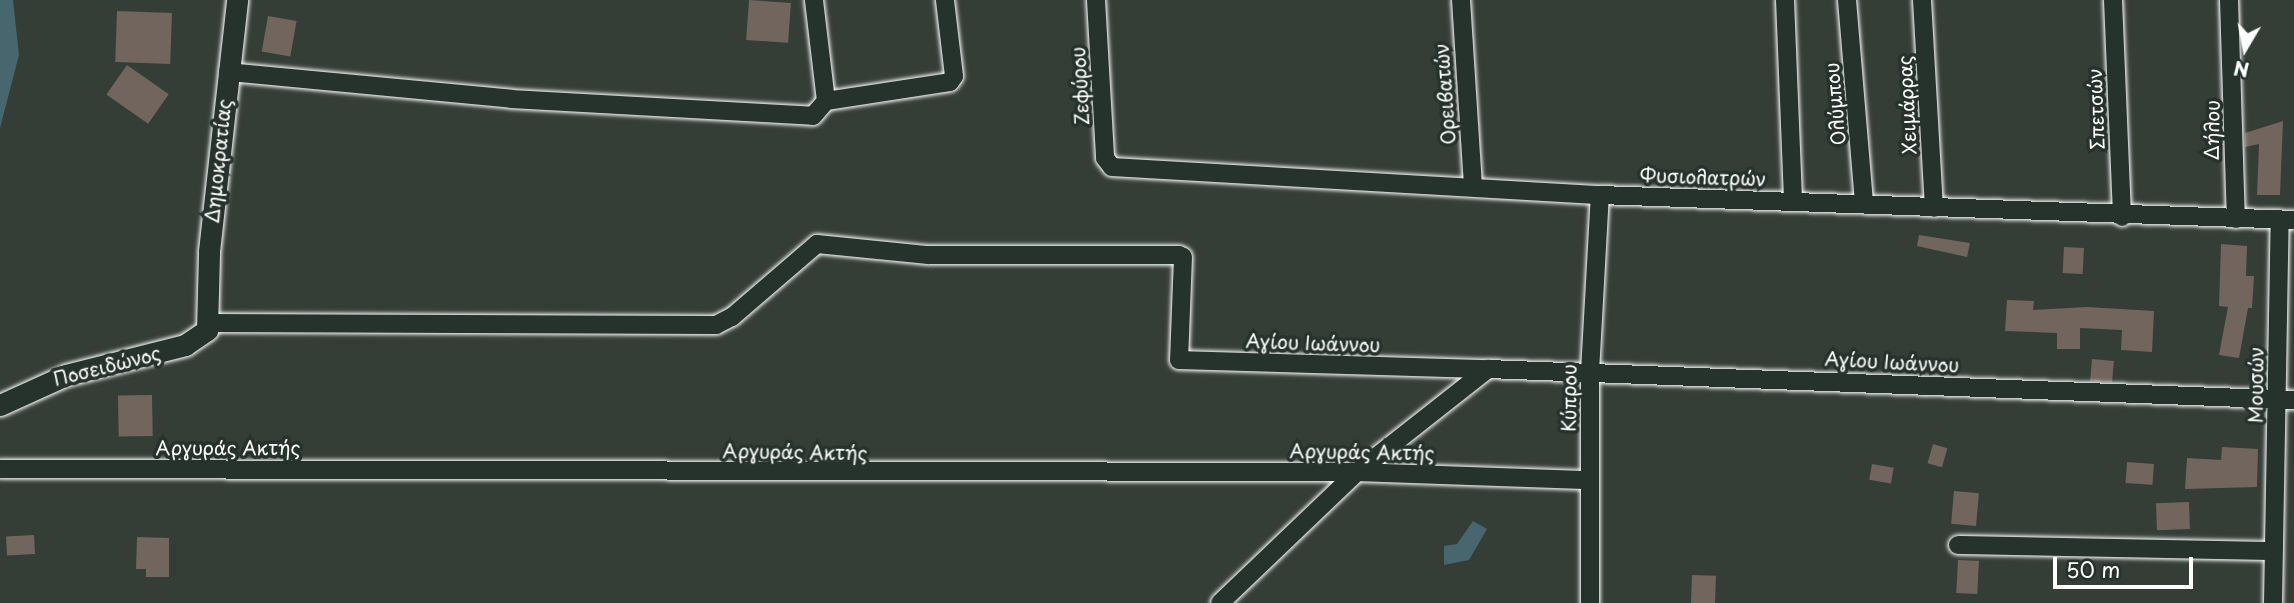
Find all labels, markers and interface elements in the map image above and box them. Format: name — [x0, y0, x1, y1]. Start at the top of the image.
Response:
north arrow — [2210, 14, 2280, 84]
street label: Ορειβατών — [1430, 43, 1460, 145]
street label: Ζεφύρου — [1067, 46, 1093, 126]
street label: Χειμάρρας — [1893, 55, 1921, 155]
text: N — [2232, 55, 2251, 85]
street label: Ολύμπου — [1820, 62, 1850, 146]
street label: Σπετσών — [2083, 68, 2109, 150]
street label: Δημοκρατίας — [200, 98, 236, 224]
street label: Δήλου — [2200, 100, 2224, 160]
street label: Φυσιολατρών — [1639, 163, 1767, 191]
street label: Αγίου Ιωάννου — [1245, 329, 1381, 357]
street label: Ποσειδώνος — [51, 342, 163, 390]
street label: Αγίου Ιωάννου — [1824, 347, 1960, 377]
street label: Μουσών — [2244, 347, 2268, 423]
street label: Κύπρου — [1557, 364, 1581, 432]
street label: Αργυράς Ακτής — [156, 437, 300, 459]
street label: Αργυράς Ακτής — [722, 439, 868, 465]
street label: Αργυράς Ακτής — [1289, 439, 1435, 465]
scale bar — [2056, 544, 2196, 588]
text: 50 m — [2066, 553, 2120, 585]

